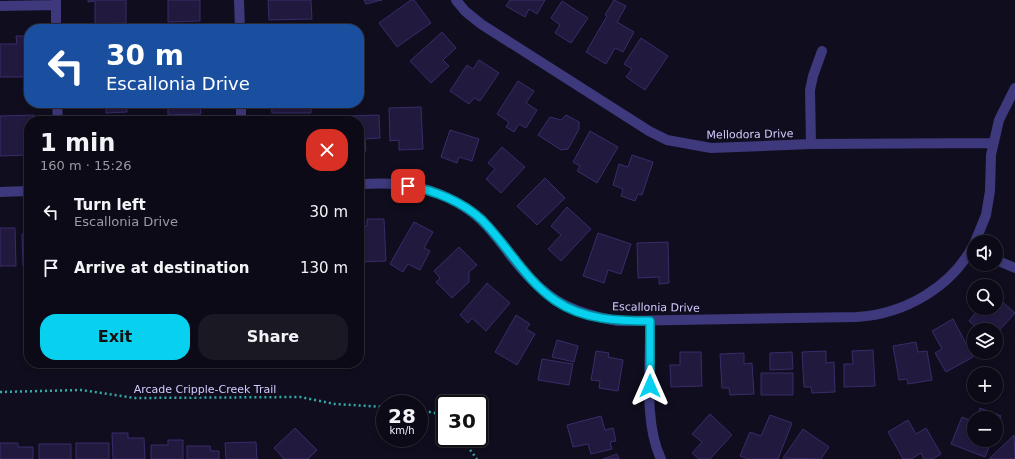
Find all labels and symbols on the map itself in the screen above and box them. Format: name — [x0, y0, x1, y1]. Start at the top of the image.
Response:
street label: Mellodora Drive — [706, 127, 794, 142]
pin — [391, 169, 425, 203]
street label: Escallonia Drive — [612, 300, 700, 315]
position arrow — [629, 365, 671, 407]
street label: Arcade Cripple-Creek Trail — [134, 383, 276, 396]
speed limit sign: 30 — [436, 395, 488, 447]

